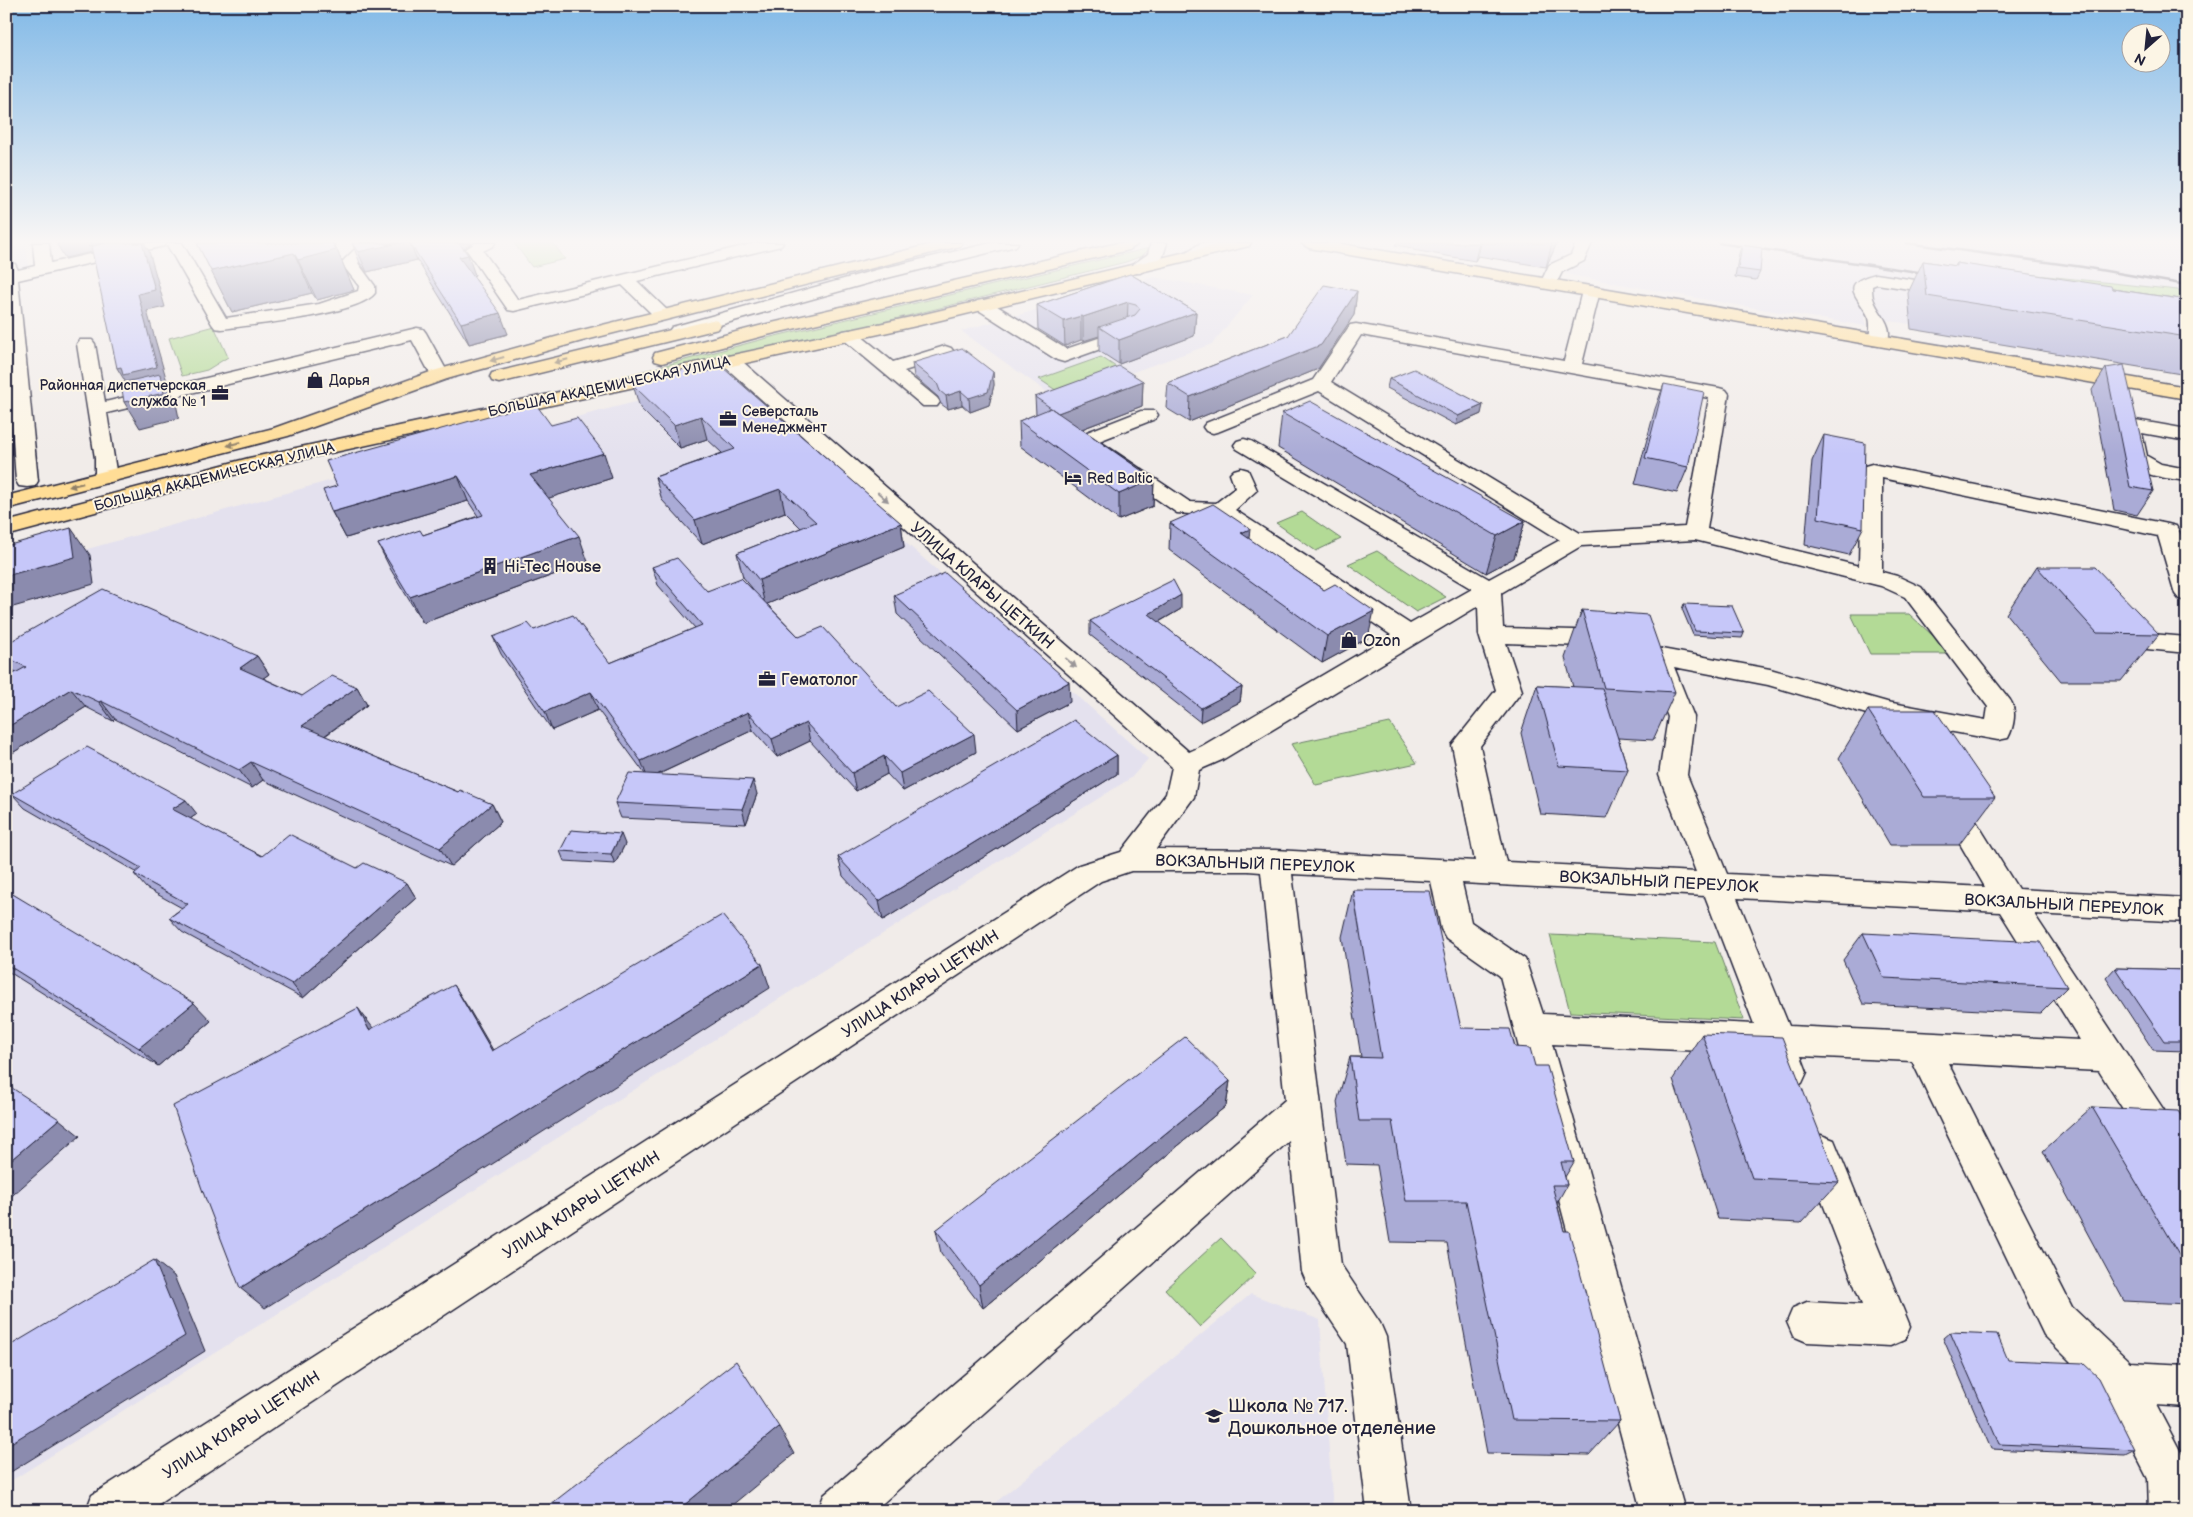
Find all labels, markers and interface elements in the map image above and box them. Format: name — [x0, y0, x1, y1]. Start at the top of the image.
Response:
north arrow — [2120, 22, 2170, 72]
text: N — [2132, 49, 2149, 69]
street label: БОЛЬШАЯ АКАДЕМИЧЕСКАЯ УЛИЦА — [487, 352, 732, 420]
one-way arrow — [489, 355, 504, 363]
one-way arrow — [554, 358, 569, 366]
shop icon: Дарья — [305, 370, 325, 390]
place label: Дарья — [329, 372, 370, 389]
place label: Районная диспетчерская служба № 1 — [39, 377, 206, 410]
office icon: Районная диспетчерская служба № 1 — [210, 383, 230, 403]
place label: Северсталь Менеджмент — [742, 403, 827, 436]
office icon: Северсталь Менеджмент — [718, 409, 738, 429]
street label: БОЛЬШАЯ АКАДЕМИЧЕСКАЯ УЛИЦА — [92, 438, 336, 515]
one-way arrow — [226, 440, 241, 448]
hotel icon: Red Baltic — [1063, 468, 1083, 488]
place label: Red Baltic — [1087, 470, 1153, 487]
one-way arrow — [69, 481, 84, 489]
one-way arrow — [877, 491, 889, 503]
street label: УЛИЦА КЛАРЫ ЦЕТКИН — [906, 519, 1058, 654]
building icon: Hi-Tec House — [480, 556, 500, 576]
place label: Hi-Tec House — [504, 558, 602, 577]
shop icon: Ozon — [1339, 630, 1359, 650]
place label: Ozon — [1363, 632, 1401, 651]
one-way arrow — [1064, 657, 1077, 668]
office icon: Гематолог — [757, 669, 777, 689]
place label: Гематолог — [781, 671, 858, 690]
street label: ВОКЗАЛЬНЫЙ ПЕРЕУЛОК — [1155, 852, 1356, 877]
street label: ВОКЗАЛЬНЫЙ ПЕРЕУЛОК — [1559, 868, 1760, 897]
street label: ВОКЗАЛЬНЫЙ ПЕРЕУЛОК — [1964, 891, 2165, 920]
street label: УЛИЦА КЛАРЫ ЦЕТКИН — [839, 926, 1003, 1042]
street label: УЛИЦА КЛАРЫ ЦЕТКИН — [500, 1147, 664, 1263]
street label: УЛИЦА КЛАРЫ ЦЕТКИН — [160, 1367, 324, 1483]
place label: Школа № 717. Дошкольное отделение — [1228, 1395, 1436, 1440]
school or university icon: Школа № 717. Дошкольное отделение — [1204, 1406, 1224, 1426]

